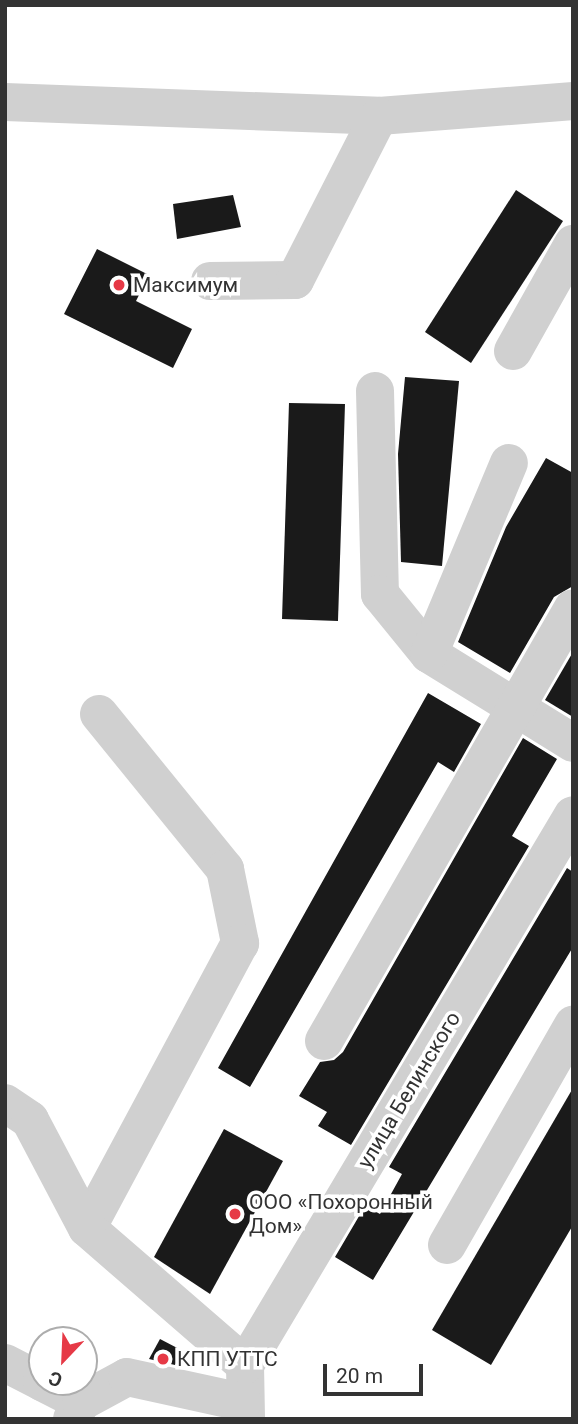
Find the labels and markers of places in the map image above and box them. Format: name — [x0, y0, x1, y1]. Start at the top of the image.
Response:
place label: Максимум — [133, 272, 238, 298]
marker: Максимум — [111, 277, 127, 293]
place label: ООО «Похоронный Дом» — [249, 1189, 433, 1239]
marker: ООО «Похоронный Дом» — [227, 1206, 243, 1222]
place label: КПП УТТС — [177, 1346, 278, 1372]
marker: КПП УТТС — [155, 1351, 171, 1367]

